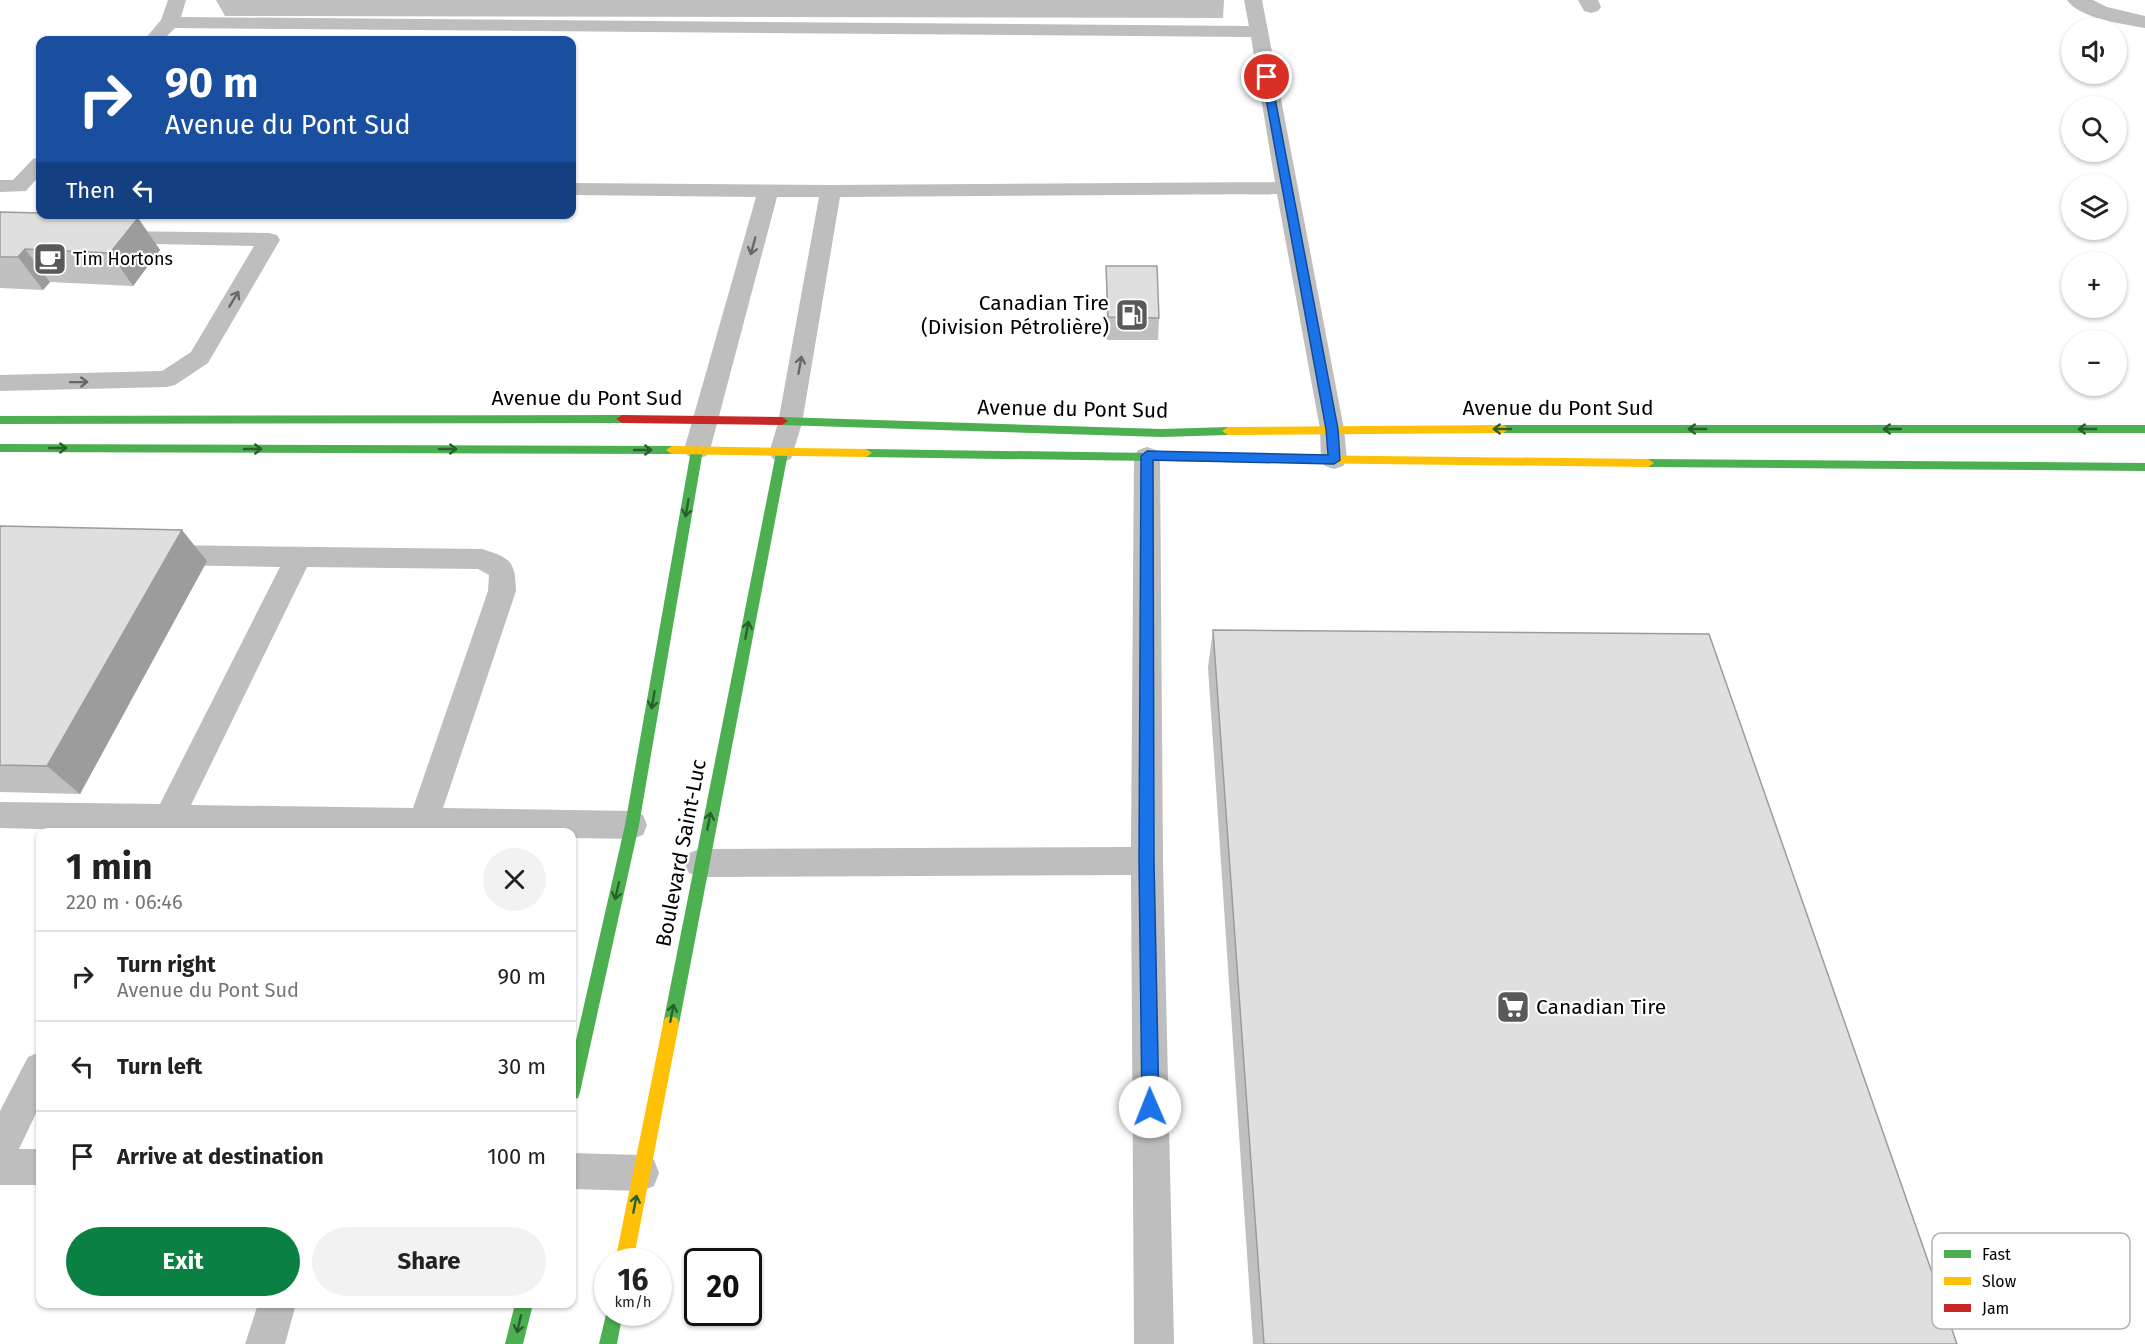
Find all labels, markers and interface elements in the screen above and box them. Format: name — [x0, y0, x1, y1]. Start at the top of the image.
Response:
map controls — [2061, 18, 2127, 396]
button: sound — [2061, 18, 2127, 84]
pin — [1241, 51, 1292, 102]
text: 90 m — [165, 58, 259, 108]
icon: right — [66, 60, 144, 138]
icon: arrive — [1250, 60, 1283, 93]
button: search — [2061, 96, 2127, 162]
text: Avenue du Pont Sud — [165, 109, 411, 141]
icon: left — [127, 174, 160, 207]
button: layers — [2061, 174, 2127, 240]
text: Then — [66, 177, 115, 204]
one-way arrow — [746, 236, 758, 255]
cafe icon: Tim Hortons — [32, 241, 68, 277]
place label: Tim Hortons — [73, 248, 173, 270]
button: + — [2061, 252, 2127, 318]
place label: Canadian Tire (Division Pétrolière) — [921, 290, 1109, 340]
one-way arrow — [229, 291, 241, 308]
fuel station icon: Canadian Tire (Division Pétrolière) — [1114, 297, 1150, 333]
button: − — [2061, 330, 2127, 396]
one-way arrow — [795, 356, 806, 375]
one-way arrow — [69, 376, 89, 388]
street label: Avenue du Pont Sud — [491, 385, 683, 411]
street label: Avenue du Pont Sud — [977, 394, 1169, 424]
street label: Avenue du Pont Sud — [1462, 395, 1654, 421]
one-way arrow — [1492, 423, 1512, 435]
one-way arrow — [1687, 423, 1707, 435]
one-way arrow — [1882, 423, 1902, 435]
one-way arrow — [2077, 423, 2097, 435]
one-way arrow — [48, 442, 68, 454]
one-way arrow — [243, 443, 263, 455]
one-way arrow — [438, 443, 458, 455]
one-way arrow — [633, 444, 653, 456]
one-way arrow — [681, 498, 692, 517]
one-way arrow — [742, 621, 753, 640]
one-way arrow — [648, 690, 659, 709]
street label: Boulevard Saint-Luc — [650, 757, 712, 949]
one-way arrow — [704, 812, 715, 831]
text: 1 min — [66, 845, 153, 889]
button: close — [483, 848, 546, 911]
one-way arrow — [610, 882, 622, 901]
text: 220 m · 06:46 — [66, 890, 183, 914]
text: Turn right — [117, 951, 216, 978]
icon: right — [66, 960, 99, 993]
text: 90 m — [497, 963, 546, 990]
text: Avenue du Pont Sud — [117, 978, 299, 1002]
supermarket icon: Canadian Tire — [1495, 989, 1531, 1025]
place label: Canadian Tire — [1536, 994, 1666, 1020]
one-way arrow — [667, 1003, 678, 1023]
icon: left — [66, 1050, 99, 1083]
text: Turn left — [117, 1053, 202, 1080]
text: 30 m — [498, 1053, 546, 1080]
position arrow — [1118, 1075, 1182, 1139]
icon: arrive — [66, 1140, 99, 1173]
text: Arrive at destination — [117, 1143, 324, 1170]
text: 100 m — [487, 1143, 546, 1170]
one-way arrow — [630, 1195, 641, 1214]
button: Exit — [66, 1227, 300, 1296]
button: Share — [312, 1227, 546, 1296]
legend — [1932, 1233, 2130, 1329]
text: Fast — [1982, 1245, 2011, 1264]
speed limit sign: 20 — [684, 1248, 762, 1326]
text: 16 — [618, 1262, 648, 1298]
text: Slow — [1982, 1272, 2017, 1291]
text: km/h — [614, 1293, 652, 1311]
text: Jam — [1982, 1299, 2009, 1318]
one-way arrow — [513, 1314, 524, 1333]

